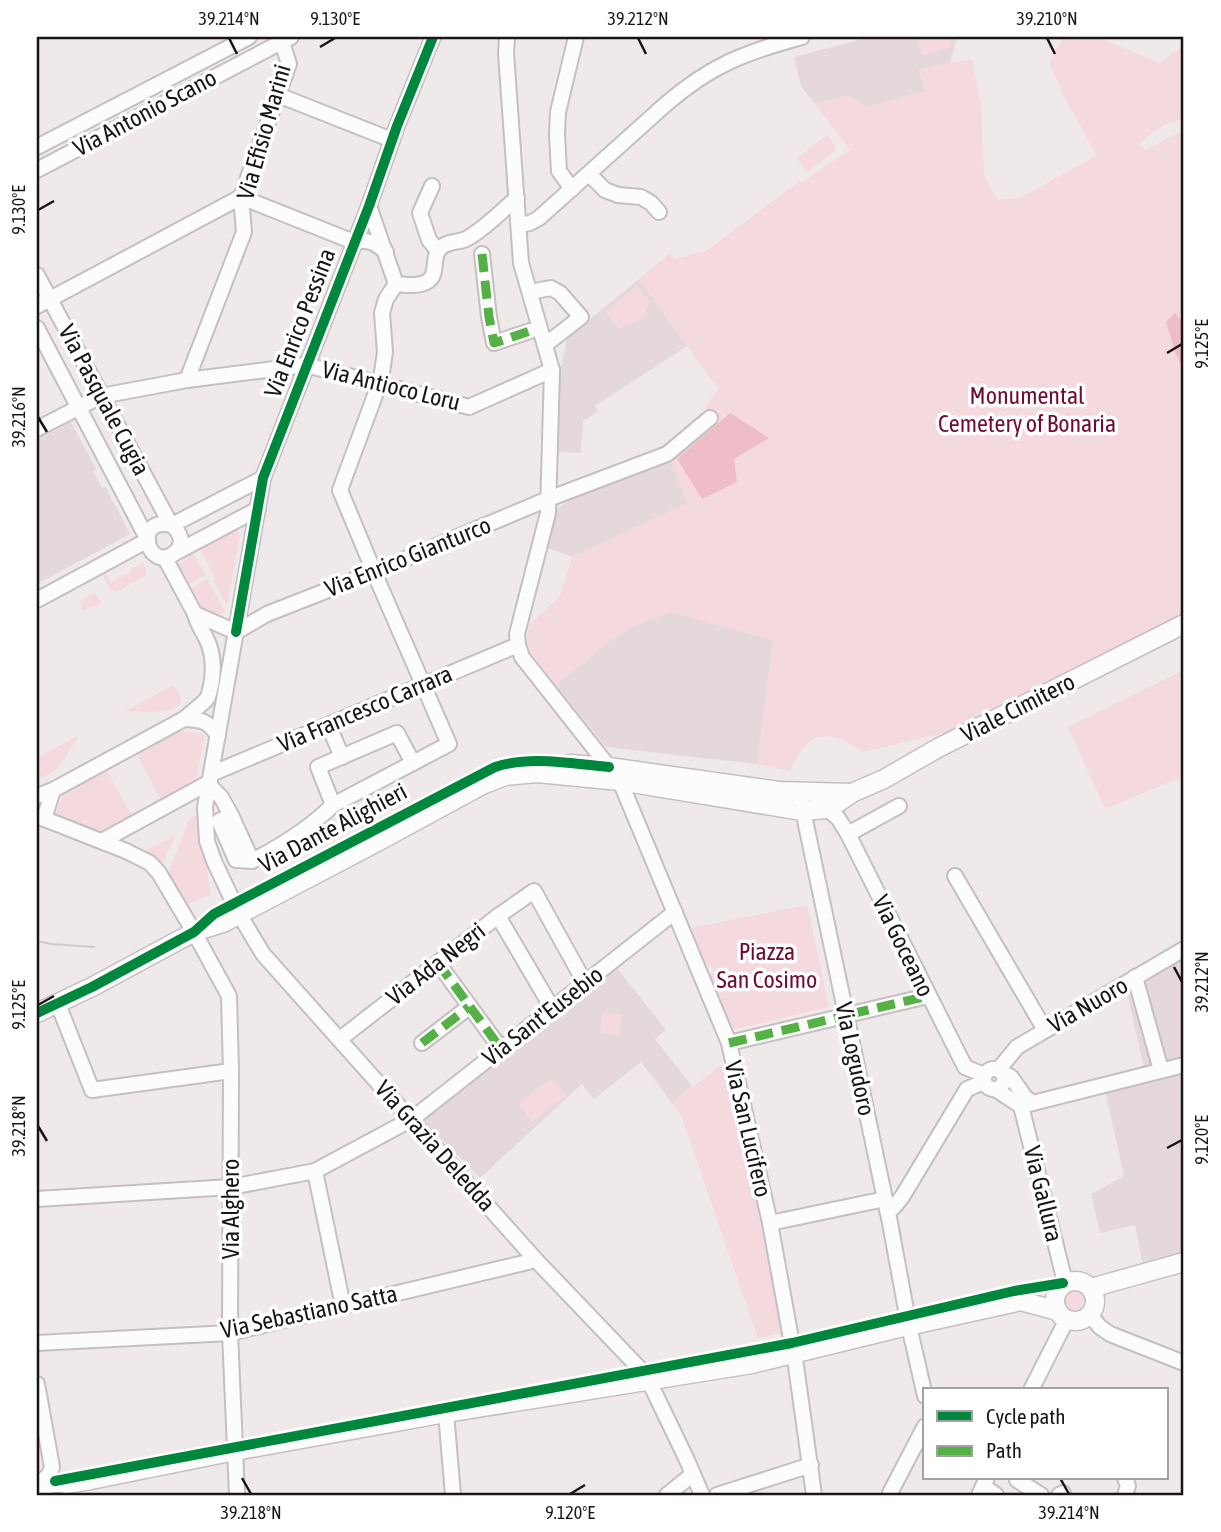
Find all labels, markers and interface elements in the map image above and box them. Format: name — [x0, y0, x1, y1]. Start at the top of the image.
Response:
text: 39.214°N — [198, 8, 260, 29]
text: 9.130°E — [310, 8, 360, 29]
text: 39.212°N — [607, 8, 669, 29]
text: 39.210°N — [1016, 8, 1078, 29]
street label: Via Efisio Marini — [231, 61, 296, 203]
street label: Via Antonio Scano — [69, 64, 221, 162]
text: 9.130°E — [8, 185, 29, 235]
street label: Via Enrico Pessina — [259, 245, 340, 401]
text: 9.125°E — [1191, 319, 1212, 369]
street label: Via Pasquale Cugia — [53, 320, 155, 480]
street label: Via Antioco Loru — [319, 355, 463, 416]
park label: Monumental Cemetery of Bonaria — [938, 382, 1116, 437]
text: 39.216°N — [8, 386, 29, 448]
street label: Via Enrico Gianturco — [321, 511, 495, 602]
street label: Via Francesco Carrara — [274, 660, 456, 757]
street label: Viale Cimitero — [956, 667, 1079, 748]
street label: Via Dante Alighieri — [254, 777, 411, 878]
street label: Via Goceano — [867, 891, 940, 1001]
street label: Via Ada Negri — [381, 917, 490, 1010]
park label: Piazza San Cosimo — [717, 938, 817, 993]
text: 39.212°N — [1191, 951, 1212, 1013]
street label: Via Sant'Eusebio — [477, 960, 608, 1071]
street label: Via Nuoro — [1043, 971, 1132, 1038]
text: 9.125°E — [8, 980, 29, 1030]
street label: Via Logudoro — [830, 1000, 881, 1118]
street label: Via San Lucifero — [720, 1058, 777, 1200]
street label: Via Grazia Deledda — [370, 1075, 501, 1216]
text: 39.218°N — [8, 1095, 29, 1157]
text: 9.120°E — [1191, 1115, 1212, 1165]
street label: Via Gallura — [1019, 1143, 1068, 1245]
street label: Via Alghero — [217, 1159, 244, 1259]
street label: Via Sebastiano Satta — [218, 1280, 400, 1343]
legend — [923, 1388, 1168, 1480]
text: Cycle path — [986, 1404, 1065, 1428]
text: Path — [986, 1438, 1022, 1462]
text: 39.218°N — [220, 1502, 282, 1523]
text: 9.120°E — [545, 1502, 595, 1523]
text: 39.214°N — [1038, 1502, 1100, 1523]

